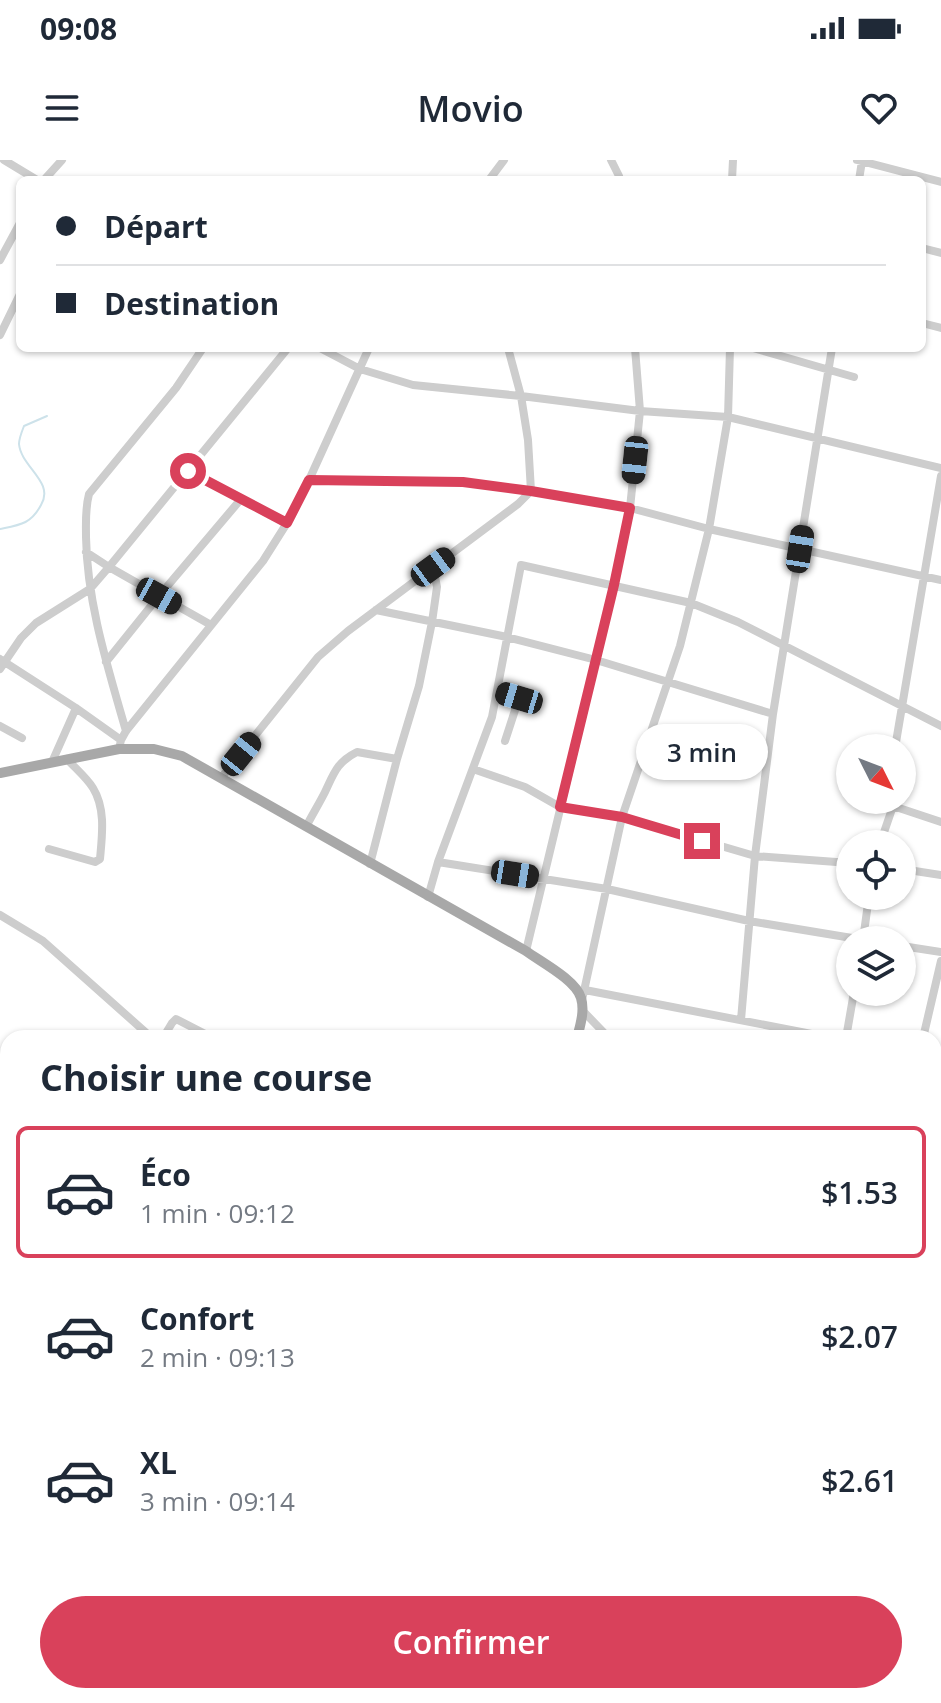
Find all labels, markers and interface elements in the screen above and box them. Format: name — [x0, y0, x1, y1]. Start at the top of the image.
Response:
text: 09:08 — [40, 8, 117, 49]
text: Movio — [417, 84, 524, 133]
icon: menu — [40, 86, 84, 130]
icon: heart — [857, 86, 901, 130]
text: Départ — [104, 206, 208, 247]
text: Destination — [104, 283, 279, 324]
car — [621, 435, 649, 485]
route start — [170, 453, 206, 489]
car — [784, 523, 816, 575]
car — [407, 543, 459, 591]
car — [132, 574, 186, 618]
car — [493, 680, 545, 716]
callout: 3 min — [636, 725, 768, 781]
car — [217, 728, 265, 780]
text: 3 min — [667, 734, 737, 770]
north arrow — [836, 734, 916, 814]
map controls — [836, 734, 916, 1006]
route end — [684, 823, 720, 859]
button: locate — [836, 830, 916, 910]
car — [489, 858, 541, 890]
button: layers — [836, 926, 916, 1006]
text: Choisir une course — [40, 1053, 372, 1102]
text: Éco — [140, 1154, 191, 1195]
icon: car — [44, 1156, 116, 1228]
text: $1.53 — [821, 1172, 898, 1213]
text: 1 min · 09:12 — [140, 1195, 295, 1231]
text: Confort — [140, 1298, 254, 1339]
icon: car — [44, 1300, 116, 1372]
text: $2.07 — [821, 1316, 898, 1357]
text: 2 min · 09:13 — [140, 1339, 295, 1375]
text: XL — [140, 1442, 177, 1483]
icon: car — [44, 1444, 116, 1516]
text: $2.61 — [821, 1460, 898, 1501]
text: 3 min · 09:14 — [140, 1483, 295, 1519]
button: Confirmer — [40, 1596, 902, 1688]

